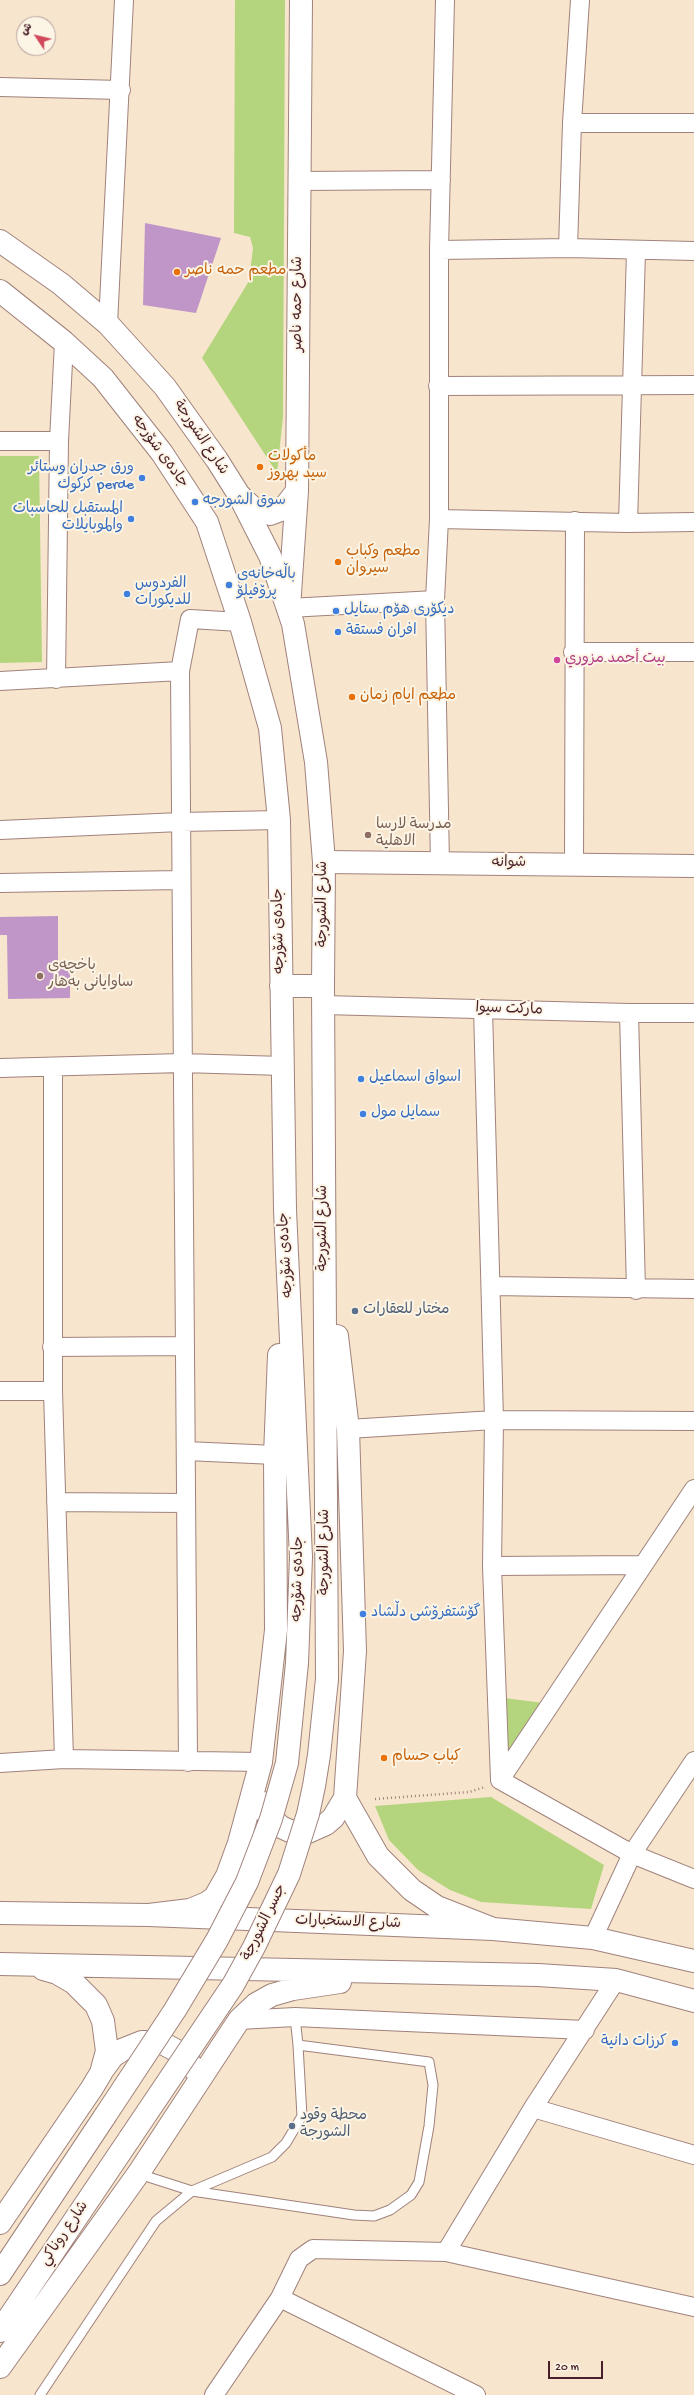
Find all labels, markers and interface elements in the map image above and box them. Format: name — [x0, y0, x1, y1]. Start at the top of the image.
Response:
north arrow — [16, 16, 56, 56]
text: ش — [19, 21, 35, 38]
street label: شارع حمه ناصر — [290, 256, 308, 352]
place label: مطعم حمه ناصر — [185, 263, 286, 281]
marker: مطعم حمه ناصر — [172, 267, 182, 277]
street label: شارع الشورجة — [168, 397, 232, 479]
street label: جادەی شۆرجە — [127, 412, 191, 492]
place label: مأكولات سيد بهروز — [268, 449, 327, 484]
place label: ورق جدران وستائر كركوك perde — [28, 460, 134, 495]
marker: مأكولات سيد بهروز — [255, 462, 265, 472]
marker: ورق جدران وستائر كركوك perde — [137, 473, 147, 483]
place label: سوق الشورجه — [203, 493, 286, 511]
marker: سوق الشورجه — [190, 497, 200, 507]
place label: المستقبل للحاسبات والموبايلات — [13, 501, 123, 536]
marker: المستقبل للحاسبات والموبايلات — [126, 514, 136, 524]
place label: مطعم وكباب سيروان — [346, 544, 421, 579]
marker: مطعم وكباب سيروان — [333, 557, 343, 567]
place label: باڵەخانەی پرۆفیلۆ — [237, 567, 296, 602]
place label: الفردوس للديكورات — [135, 576, 191, 611]
marker: باڵەخانەی پرۆفیلۆ — [224, 580, 234, 590]
marker: الفردوس للديكورات — [122, 589, 132, 599]
place label: دیکۆری هۆم ستایل — [344, 602, 454, 620]
marker: دیکۆری هۆم ستایل — [331, 606, 341, 616]
place label: افران فستقة — [346, 623, 417, 641]
marker: افران فستقة — [333, 627, 343, 637]
place label: بيت أحمد مزوري — [565, 651, 666, 669]
marker: بيت أحمد مزوري — [552, 655, 562, 665]
place label: مطعم ايام زمان — [360, 688, 456, 706]
marker: مطعم ايام زمان — [347, 692, 357, 702]
place label: مدرسة لارسا الاهلية — [376, 817, 451, 852]
marker: مدرسة لارسا الاهلية — [363, 830, 373, 840]
street label: شوانە — [492, 855, 526, 873]
street label: شارع الشورجة — [315, 861, 333, 947]
street label: جادەی شۆرجە — [270, 888, 290, 974]
place label: باخچەی ساوایانی بەهار — [48, 958, 133, 993]
marker: باخچەی ساوایانی بەهار — [35, 971, 45, 981]
street label: مارکت سیوا — [475, 1000, 543, 1020]
place label: اسواق اسماعيل — [369, 1070, 461, 1088]
marker: اسواق اسماعيل — [356, 1074, 366, 1084]
place label: سمايل مول — [371, 1105, 440, 1123]
marker: سمايل مول — [358, 1109, 368, 1119]
street label: شارع الشورجة — [315, 1185, 333, 1271]
street label: جادەی شۆرجە — [276, 1212, 298, 1298]
place label: مختار للعقارات — [363, 1302, 450, 1320]
marker: مختار للعقارات — [350, 1306, 360, 1316]
street label: شارع الشورجة — [317, 1509, 335, 1595]
street label: جادەی شۆرجە — [289, 1536, 309, 1622]
place label: گۆشتفرۆشی دڵشاد — [371, 1605, 481, 1623]
marker: گۆشتفرۆشی دڵشاد — [358, 1609, 368, 1619]
place label: كباب حسام — [392, 1749, 461, 1767]
marker: كباب حسام — [379, 1753, 389, 1763]
street label: جسر الشورجة — [239, 1882, 291, 1964]
street label: شارع الاستخبارات — [295, 1912, 401, 1934]
place label: كرزات دانية — [601, 2034, 667, 2052]
marker: كرزات دانية — [670, 2038, 680, 2048]
place label: محطة وقود الشورجة — [300, 2108, 367, 2143]
marker: محطة وقود الشورجة — [287, 2121, 297, 2131]
street label: شارع روناكي — [37, 2198, 93, 2270]
scale bar — [550, 2353, 605, 2379]
text: 20 m — [555, 2361, 579, 2375]

